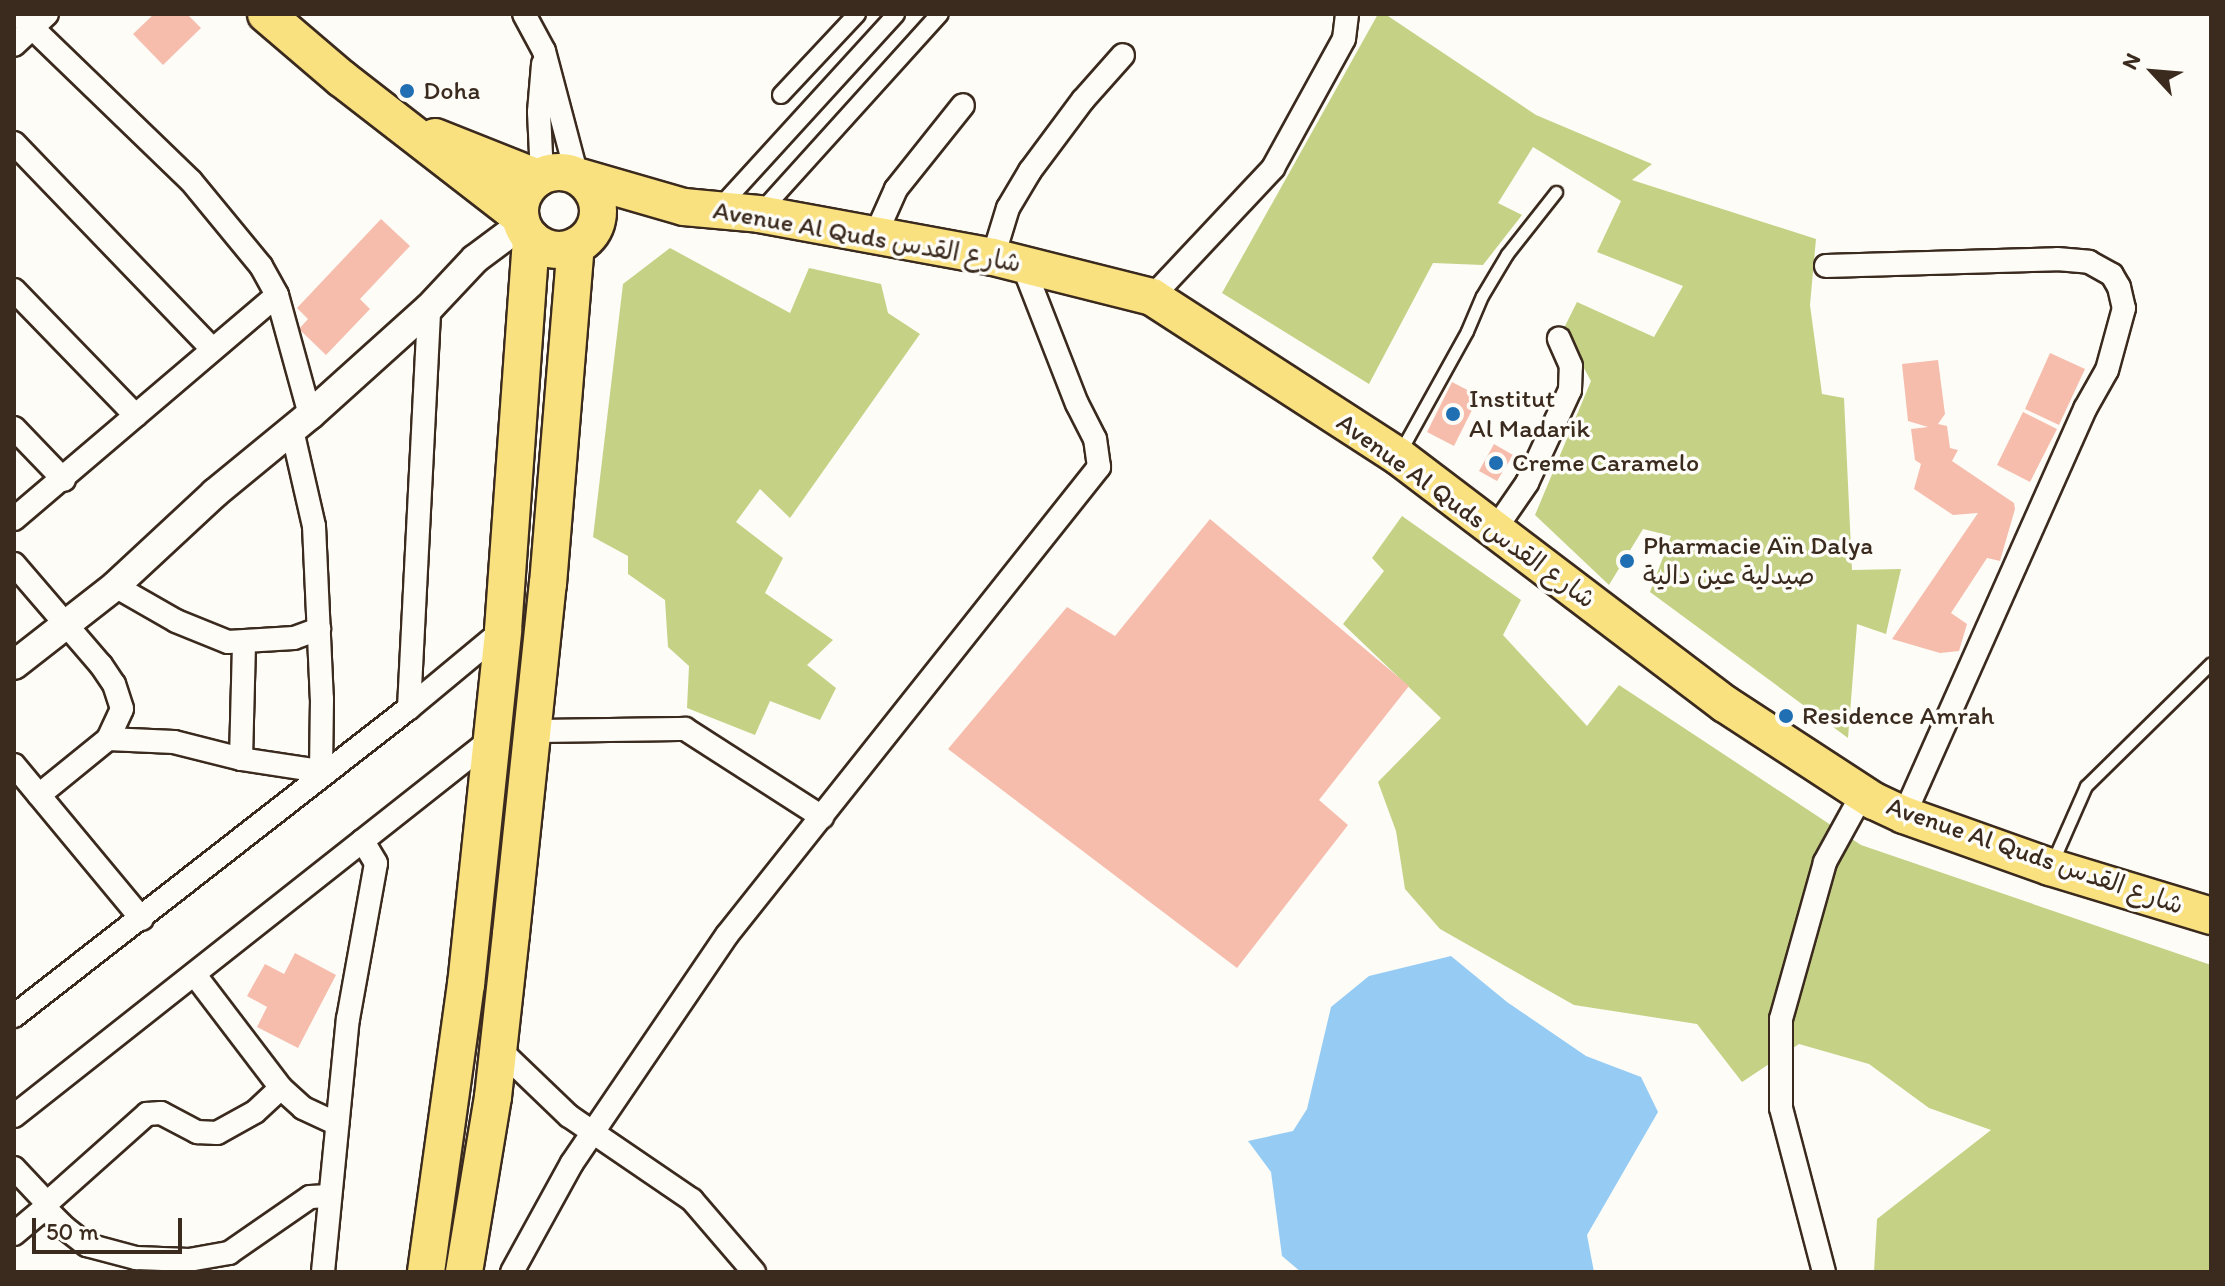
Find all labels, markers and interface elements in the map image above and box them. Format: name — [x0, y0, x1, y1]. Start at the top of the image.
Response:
north arrow — [2113, 32, 2193, 112]
text: N — [2116, 49, 2146, 74]
place label: Doha — [423, 75, 480, 107]
marker: Doha — [398, 82, 416, 100]
street label: Avenue Al Quds شارع القدس — [711, 195, 1023, 279]
place label: Institut Al Madarik — [1469, 383, 1590, 444]
marker: Institut Al Madarik — [1444, 405, 1462, 423]
street label: Avenue Al Quds شارع القدس — [1331, 407, 1601, 615]
place label: Creme Caramelo — [1512, 447, 1698, 479]
marker: Creme Caramelo — [1487, 454, 1505, 472]
place label: Pharmacie Aïn Dalya صيدلية عين دالية — [1643, 530, 1874, 592]
marker: Pharmacie Aïn Dalya صيدلية عين دالية — [1618, 552, 1636, 570]
place label: Residence Amrah — [1802, 700, 1995, 732]
marker: Residence Amrah — [1777, 707, 1795, 725]
street label: Avenue Al Quds شارع القدس — [1882, 790, 2188, 922]
scale bar — [36, 1202, 186, 1252]
text: 50 m — [46, 1217, 99, 1246]

